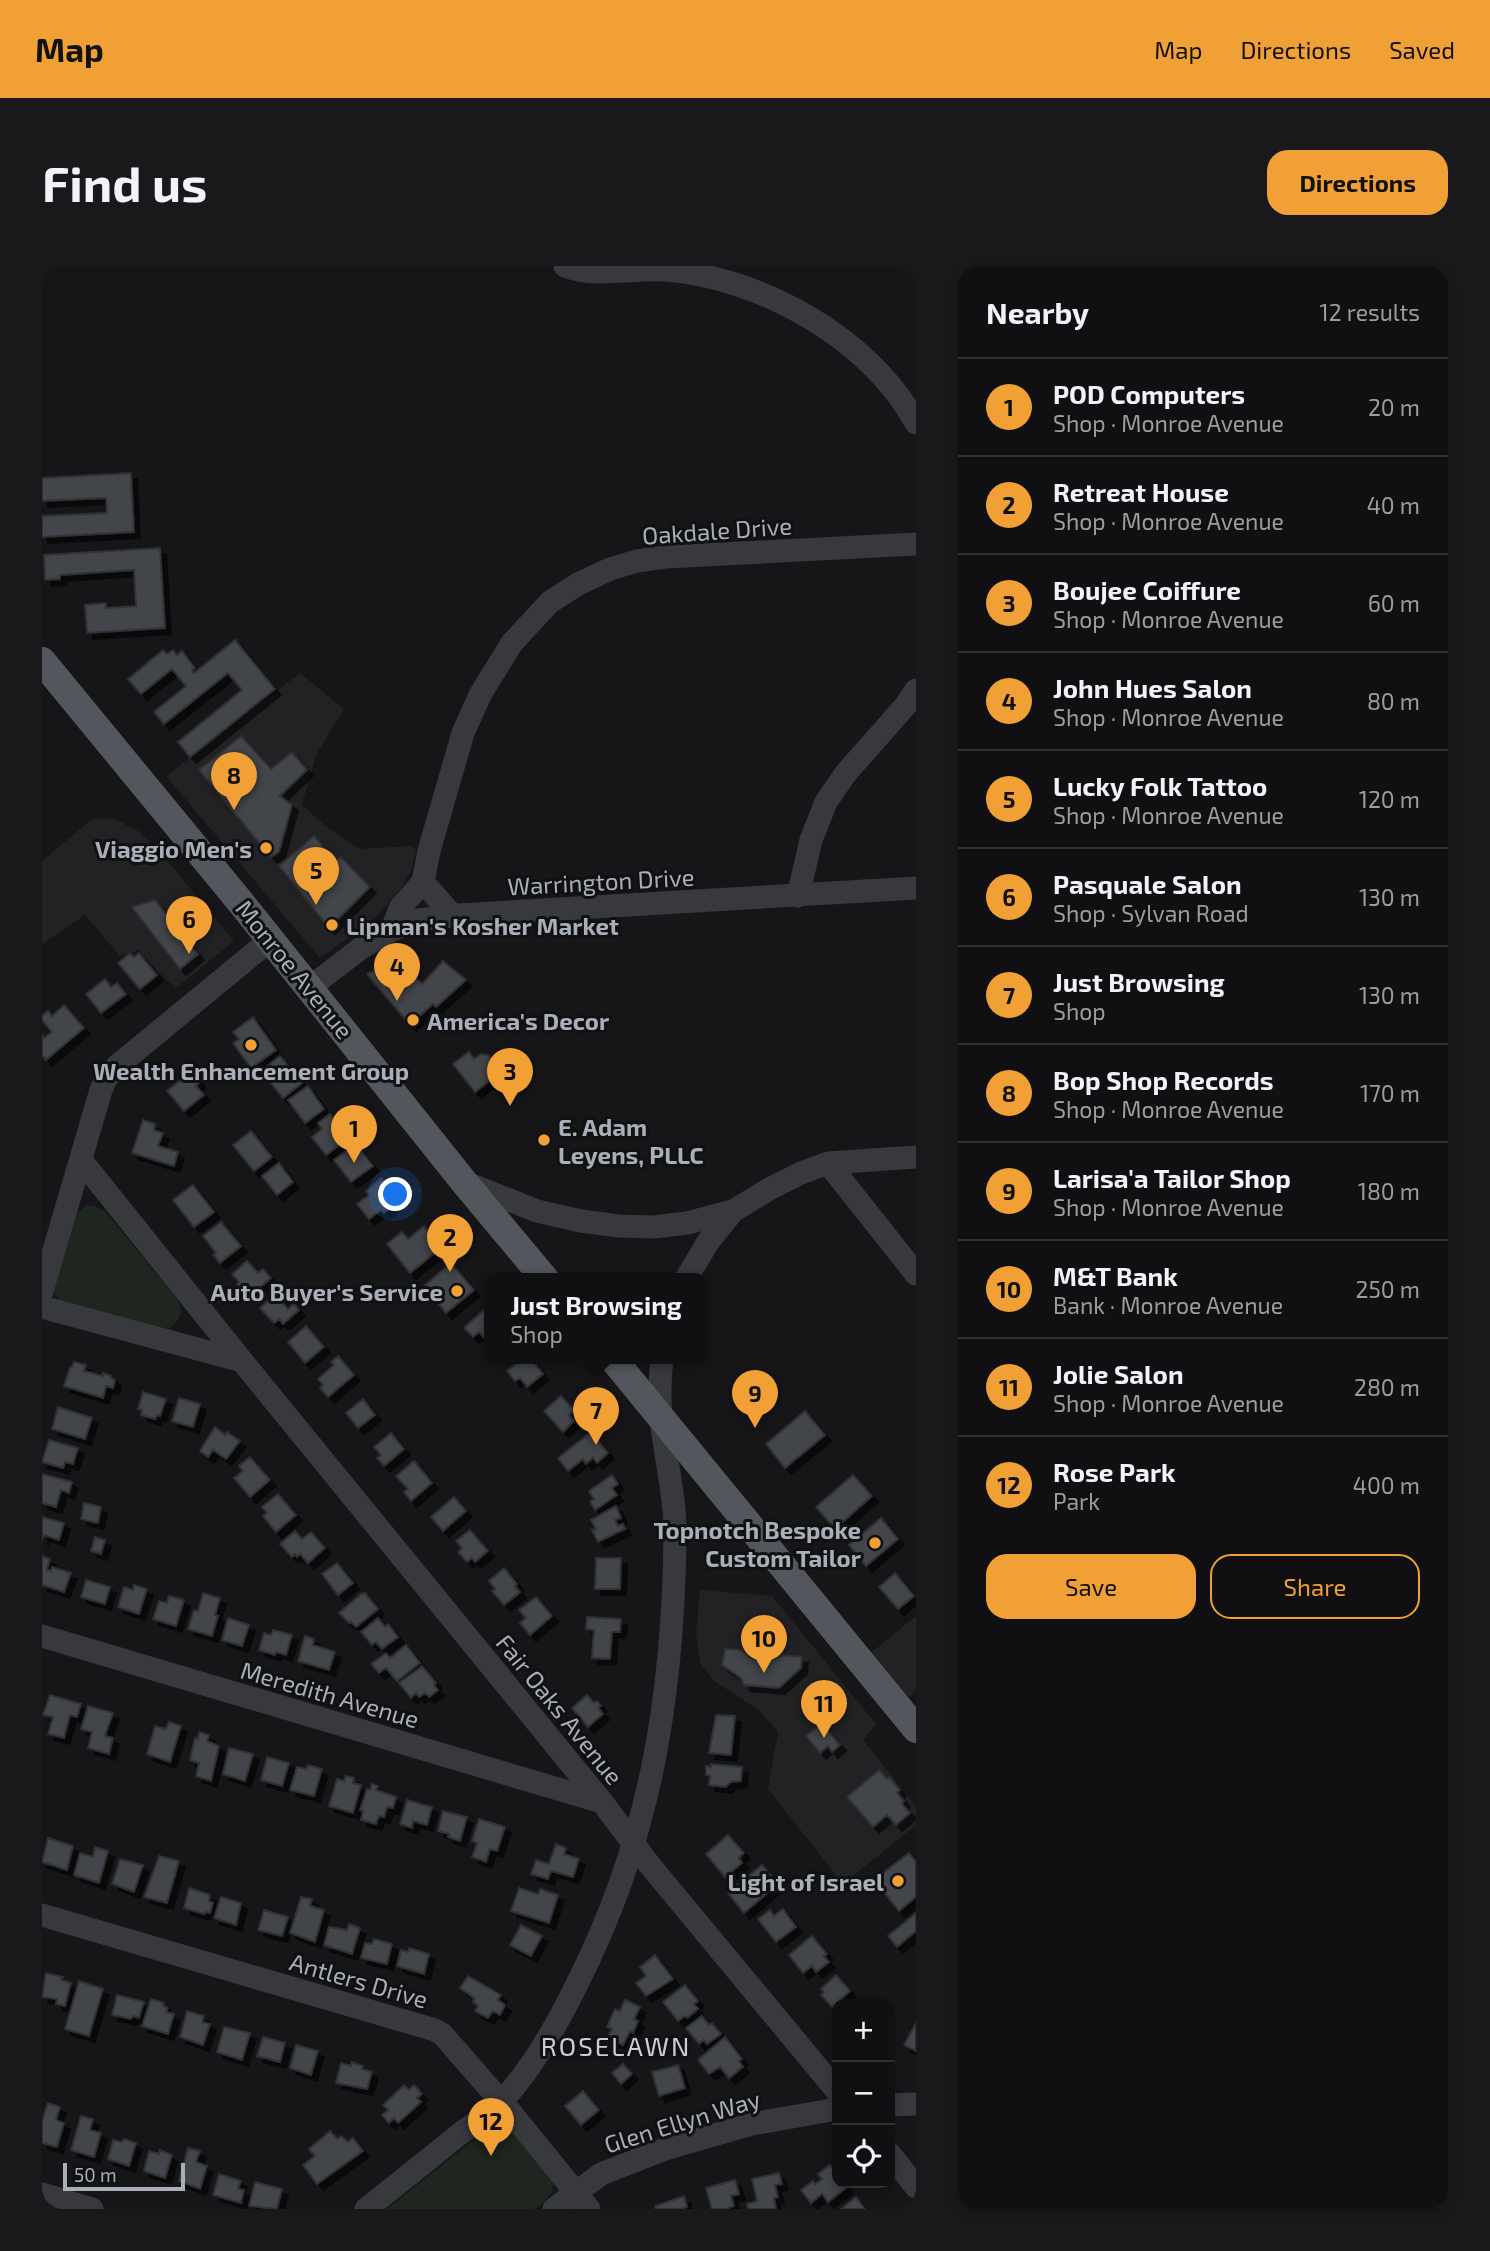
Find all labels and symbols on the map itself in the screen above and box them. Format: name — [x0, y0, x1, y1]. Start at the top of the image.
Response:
street label: Oakdale Drive — [641, 510, 793, 550]
pin: 8 — [211, 752, 257, 810]
place label: Viaggio Men's — [95, 834, 252, 863]
marker: Viaggio Men's — [258, 840, 274, 856]
pin: 5 — [293, 847, 339, 905]
street label: Warrington Drive — [507, 862, 695, 900]
street label: Monroe Avenue — [230, 894, 360, 1044]
pin: 6 — [166, 896, 212, 954]
place label: Lipman's Kosher Market — [346, 911, 619, 940]
marker: Lipman's Kosher Market — [324, 917, 340, 933]
pin: 4 — [374, 943, 420, 1001]
place label: America's Decor — [427, 1006, 610, 1035]
marker: America's Decor — [405, 1012, 421, 1028]
marker: Wealth Enhancement Group — [243, 1037, 259, 1053]
pin: 3 — [487, 1048, 533, 1106]
place label: Wealth Enhancement Group — [93, 1056, 409, 1085]
pin: 1 — [331, 1105, 377, 1163]
place label: E. Adam Leyens, PLLC — [558, 1112, 704, 1169]
marker: E. Adam Leyens, PLLC — [536, 1132, 552, 1148]
your location — [378, 1177, 412, 1211]
pin: 2 — [427, 1214, 473, 1272]
place label: Auto Buyer's Service — [211, 1277, 443, 1306]
marker: Auto Buyer's Service — [449, 1283, 465, 1299]
pin: 9 — [732, 1370, 778, 1428]
pin: 7 — [573, 1387, 619, 1445]
place label: Topnotch Bespoke Custom Tailor — [653, 1515, 862, 1572]
marker: Topnotch Bespoke Custom Tailor — [867, 1535, 883, 1551]
pin: 10 — [741, 1615, 787, 1673]
street label: Fair Oaks Avenue — [491, 1628, 629, 1790]
street label: Meredith Avenue — [237, 1655, 423, 1733]
pin: 11 — [801, 1680, 847, 1738]
place label: Light of Israel — [728, 1867, 884, 1896]
marker: Light of Israel — [890, 1873, 906, 1889]
street label: Antlers Drive — [287, 1946, 431, 2014]
district label: ROSELAWN — [541, 2030, 691, 2061]
street label: Glen Ellyn Way — [601, 2083, 764, 2158]
pin: 12 — [468, 2098, 514, 2156]
scale bar — [63, 2160, 186, 2192]

